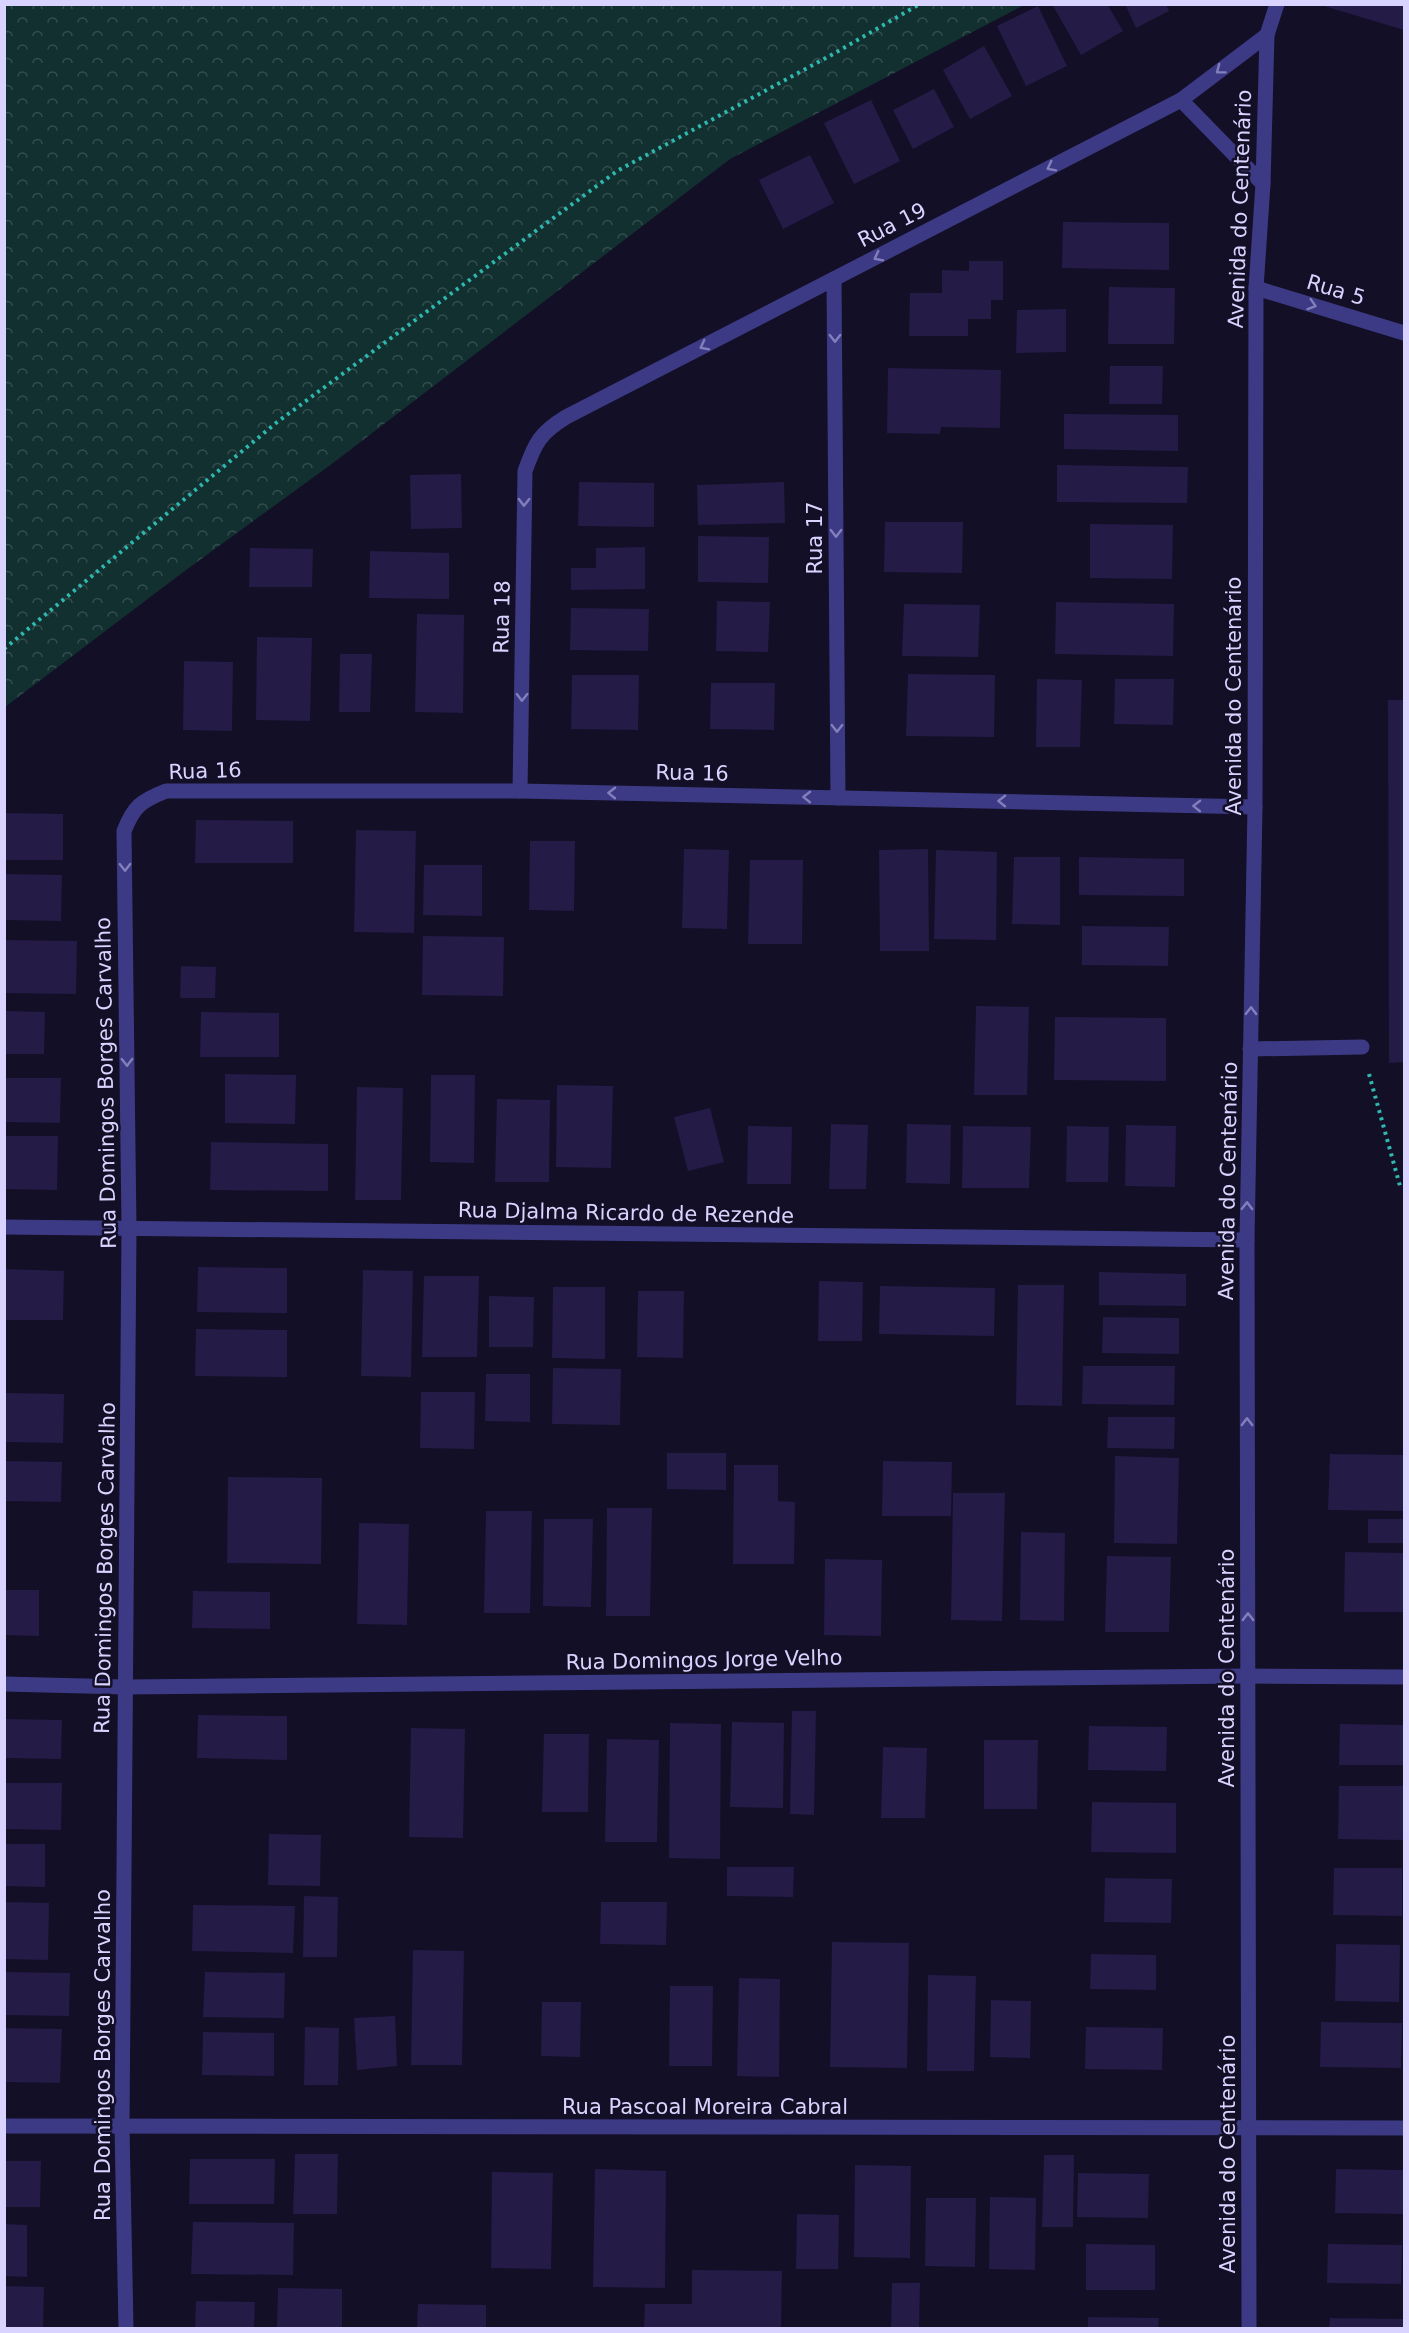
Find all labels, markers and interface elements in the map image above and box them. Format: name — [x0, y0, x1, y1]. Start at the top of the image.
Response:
one-way arrow — [1216, 63, 1227, 74]
street label: Avenida do Centenário — [1224, 89, 1256, 329]
one-way arrow — [1047, 160, 1057, 171]
street label: Rua 19 — [854, 198, 930, 252]
one-way arrow — [873, 249, 884, 261]
street label: Rua 5 — [1304, 270, 1368, 310]
one-way arrow — [1306, 298, 1317, 310]
one-way arrow — [829, 333, 841, 342]
one-way arrow — [700, 338, 711, 350]
one-way arrow — [518, 498, 530, 507]
street label: Rua 17 — [803, 501, 827, 575]
one-way arrow — [830, 528, 842, 537]
street label: Avenida do Centenário — [1222, 577, 1246, 815]
street label: Rua 18 — [489, 580, 515, 654]
one-way arrow — [515, 693, 528, 702]
one-way arrow — [831, 723, 843, 732]
street label: Rua 16 — [168, 758, 242, 784]
street label: Rua 16 — [655, 760, 729, 786]
one-way arrow — [607, 787, 616, 799]
one-way arrow — [802, 791, 811, 803]
one-way arrow — [997, 795, 1006, 807]
one-way arrow — [1192, 799, 1201, 812]
one-way arrow — [118, 863, 131, 872]
street label: Rua Domingos Borges Carvalho — [91, 917, 121, 1249]
one-way arrow — [1245, 1007, 1257, 1016]
one-way arrow — [121, 1058, 133, 1067]
street label: Avenida do Centenário — [1214, 1061, 1242, 1301]
street label: Rua Djalma Ricardo de Rezende — [458, 1198, 794, 1228]
one-way arrow — [1241, 1202, 1254, 1211]
street label: Rua Domingos Borges Carvalho — [90, 1402, 120, 1734]
one-way arrow — [1241, 1418, 1253, 1427]
street label: Avenida do Centenário — [1215, 1549, 1239, 1787]
one-way arrow — [1242, 1613, 1254, 1622]
street label: Rua Domingos Jorge Velho — [565, 1646, 843, 1674]
street label: Rua Domingos Borges Carvalho — [91, 1889, 115, 2221]
street label: Avenida do Centenário — [1216, 2035, 1240, 2273]
street label: Rua Pascoal Moreira Cabral — [562, 2095, 848, 2119]

